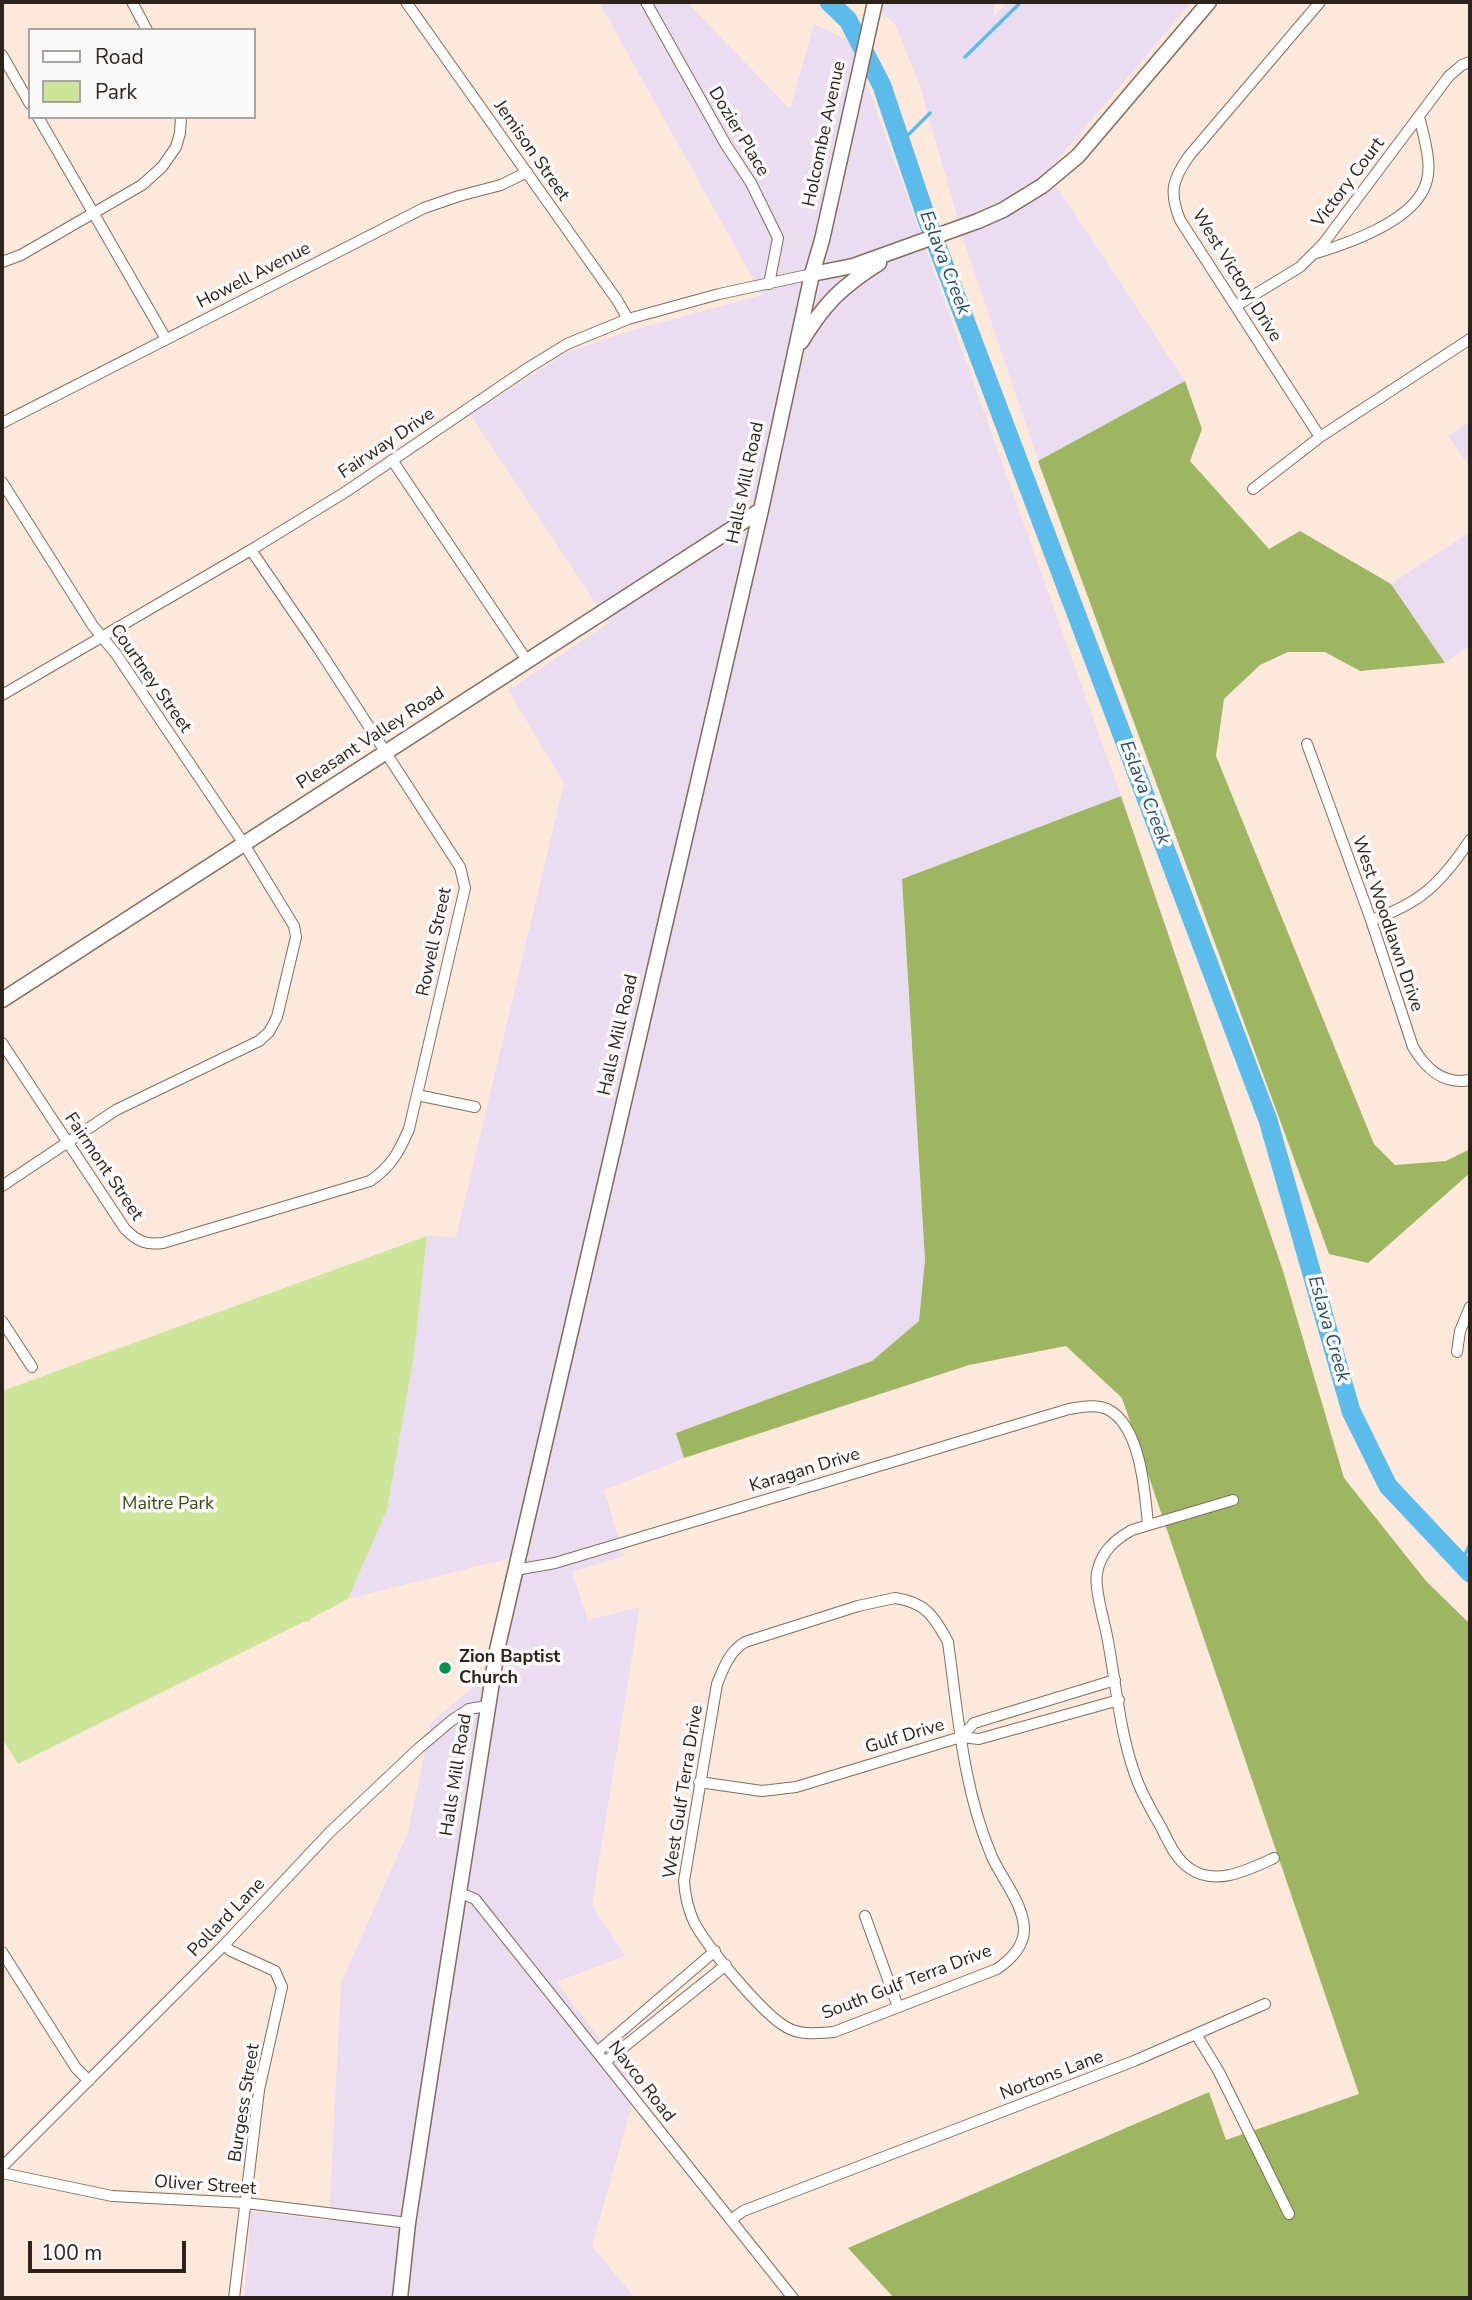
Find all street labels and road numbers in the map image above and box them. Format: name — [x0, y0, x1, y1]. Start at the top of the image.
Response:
street label: Holcombe Avenue — [799, 59, 851, 209]
street label: Dozier Place — [703, 83, 773, 181]
street label: Jemison Street — [488, 97, 574, 205]
street label: Victory Court — [1308, 134, 1390, 232]
street label: West Victory Drive — [1186, 206, 1286, 346]
street label: Howell Avenue — [194, 238, 314, 314]
street label: Fairway Drive — [335, 404, 439, 484]
street label: Halls Mill Road — [723, 420, 769, 546]
street label: Courtney Street — [105, 621, 195, 737]
street label: Pleasant Valley Road — [293, 683, 449, 795]
street label: West Woodlawn Drive — [1347, 833, 1427, 1015]
street label: Rowell Street — [413, 886, 457, 998]
street label: Halls Mill Road — [595, 972, 643, 1098]
street label: Fairmont Street — [59, 1109, 147, 1225]
street label: Karagan Drive — [747, 1444, 863, 1498]
street label: West Gulf Terra Drive — [660, 1704, 708, 1880]
street label: Halls Mill Road — [437, 1712, 477, 1838]
street label: Gulf Drive — [863, 1715, 947, 1759]
street label: Pollard Lane — [184, 1874, 270, 1962]
street label: South Gulf Terra Drive — [819, 1941, 995, 2025]
street label: Navco Road — [603, 2037, 679, 2127]
street label: Burgess Street — [225, 2042, 265, 2164]
street label: Nortons Lane — [997, 2046, 1107, 2106]
street label: Oliver Street — [153, 2172, 257, 2200]

